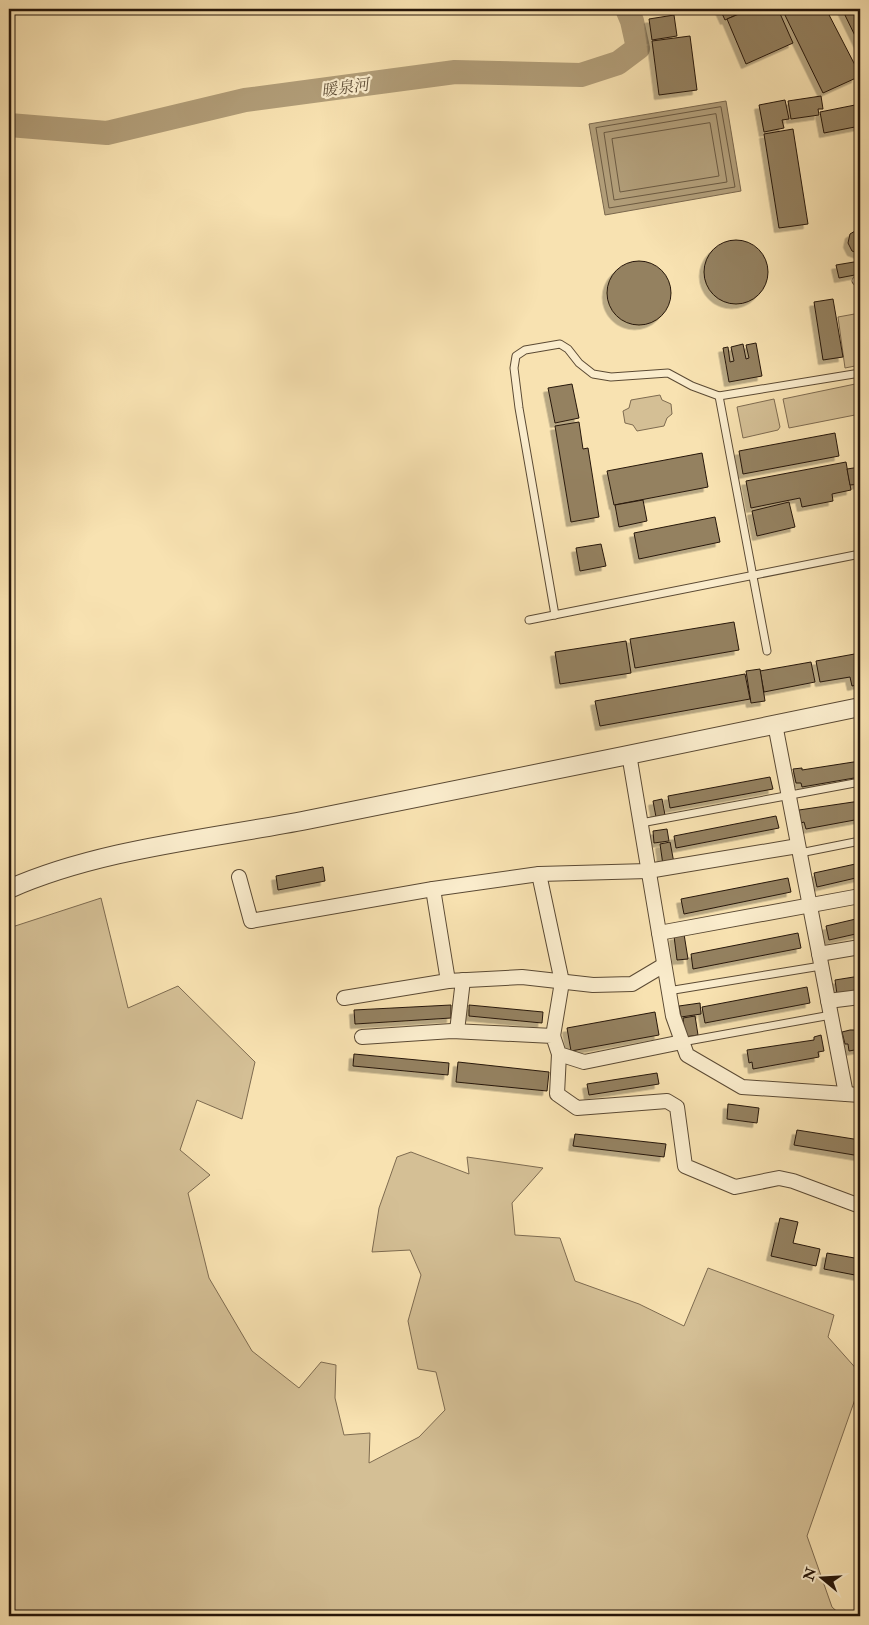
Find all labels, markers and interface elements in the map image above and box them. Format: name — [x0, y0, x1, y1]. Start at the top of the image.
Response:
water label: 暖泉河 — [320, 74, 373, 101]
north arrow — [796, 1552, 846, 1602]
text: N — [800, 1565, 820, 1584]

